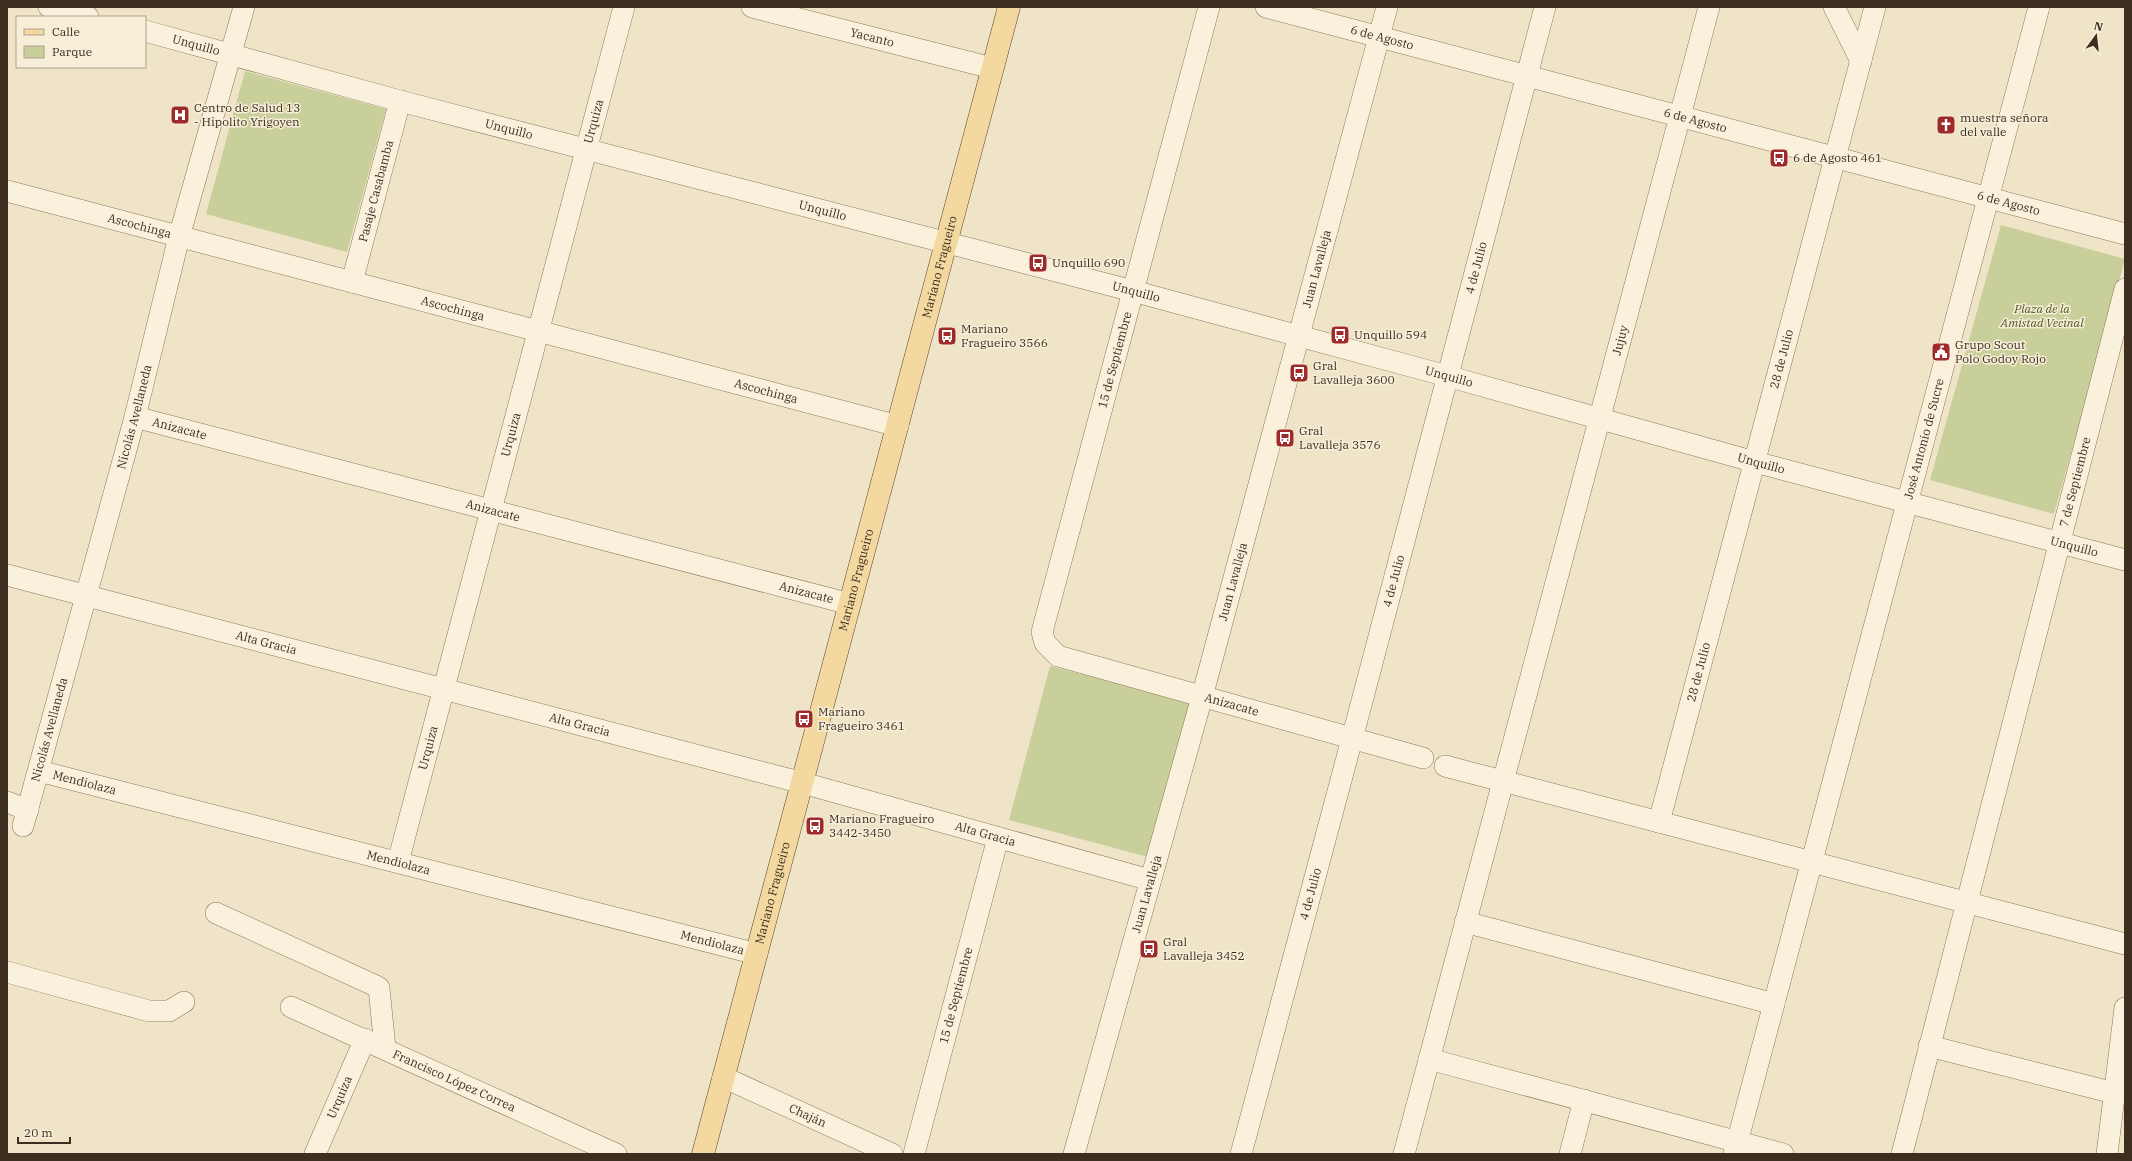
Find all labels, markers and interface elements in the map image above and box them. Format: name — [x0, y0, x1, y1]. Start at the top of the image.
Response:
legend — [16, 16, 146, 68]
north arrow — [2076, 16, 2116, 56]
text: N — [2093, 18, 2105, 34]
street label: 6 de Agosto — [1349, 22, 1416, 53]
text: Calle — [52, 24, 80, 39]
street label: Yacanto — [849, 24, 896, 50]
street label: Unquillo — [171, 31, 222, 58]
text: Parque — [52, 44, 92, 59]
street label: Urquiza — [580, 97, 606, 145]
place label: Centro de Salud 13 - Hipolito Yrigoyen — [194, 100, 301, 129]
hospital icon: Centro de Salud 13 - Hipolito Yrigoyen — [169, 104, 191, 126]
street label: 6 de Agosto — [1662, 104, 1729, 136]
place label: muestra señora del valle — [1960, 110, 2049, 139]
church icon: muestra señora del valle — [1935, 114, 1957, 136]
street label: Unquillo — [484, 115, 535, 142]
street label: Pasaje Casabamba — [355, 138, 396, 244]
bus stop icon: 6 de Agosto 461 — [1768, 147, 1790, 169]
place label: 6 de Agosto 461 — [1793, 150, 1882, 165]
street label: 6 de Agosto — [1975, 187, 2042, 218]
street label: Unquillo — [797, 197, 848, 224]
street label: Ascochinga — [106, 210, 173, 241]
street label: Mariano Fragueiro — [918, 214, 960, 320]
street label: Juan Lavalleja — [1299, 228, 1334, 309]
street label: 4 de Julio — [1462, 240, 1490, 295]
bus stop icon: Unquillo 690 — [1027, 252, 1049, 274]
place label: Unquillo 690 — [1052, 255, 1125, 270]
street label: Unquillo — [1111, 278, 1162, 305]
street label: Ascochinga — [419, 293, 487, 324]
park label: Plaza de la Amistad Vecinal — [1999, 301, 2084, 330]
street label: 15 de Septiembre — [1094, 310, 1135, 410]
place label: Mariano Fragueiro 3566 — [961, 321, 1048, 350]
street label: Jujuy — [1609, 323, 1631, 357]
bus stop icon: Unquillo 594 — [1329, 324, 1351, 346]
bus stop icon: Mariano Fragueiro 3566 — [936, 325, 958, 347]
place label: Unquillo 594 — [1354, 327, 1427, 342]
street label: 28 de Julio — [1766, 327, 1796, 390]
place label: Grupo Scout Polo Godoy Rojo — [1955, 337, 2046, 366]
public building icon: Grupo Scout Polo Godoy Rojo — [1930, 341, 1952, 363]
place label: Gral Lavalleja 3600 — [1313, 358, 1395, 387]
bus stop icon: Gral Lavalleja 3600 — [1288, 362, 1310, 384]
street label: Unquillo — [1424, 362, 1475, 390]
street label: Nicolás Avellaneda — [113, 363, 155, 471]
street label: Ascochinga — [733, 375, 800, 406]
street label: José Antonio de Sucre — [1900, 377, 1947, 501]
street label: Urquiza — [497, 410, 524, 458]
street label: Anizacate — [151, 414, 208, 442]
place label: Gral Lavalleja 3576 — [1299, 423, 1381, 452]
bus stop icon: Gral Lavalleja 3576 — [1274, 427, 1296, 449]
street label: 7 de Septiembre — [2056, 435, 2094, 528]
street label: Unquillo — [1736, 449, 1787, 477]
street label: Anizacate — [464, 496, 522, 524]
street label: Mariano Fragueiro — [835, 527, 877, 633]
street label: Unquillo — [2049, 533, 2100, 560]
street label: Juan Lavalleja — [1215, 540, 1250, 622]
street label: 4 de Julio — [1379, 553, 1407, 609]
street label: Anizacate — [778, 578, 835, 606]
street label: Alta Gracia — [234, 627, 299, 658]
street label: 28 de Julio — [1683, 641, 1713, 703]
street label: Nicolás Avellaneda — [28, 675, 70, 783]
street label: Anizacate — [1203, 689, 1261, 719]
place label: Mariano Fragueiro 3461 — [818, 704, 905, 733]
bus stop icon: Mariano Fragueiro 3461 — [793, 708, 815, 730]
street label: Alta Gracia — [548, 709, 612, 739]
street label: Urquiza — [415, 724, 441, 772]
street label: Mendiolaza — [51, 767, 119, 798]
place label: Mariano Fragueiro 3442-3450 — [829, 811, 934, 840]
bus stop icon: Mariano Fragueiro 3442-3450 — [804, 815, 826, 837]
street label: Alta Gracia — [953, 818, 1018, 849]
street label: Mariano Fragueiro — [751, 840, 793, 946]
street label: Mendiolaza — [365, 847, 433, 878]
street label: Juan Lavalleja — [1128, 853, 1164, 934]
street label: 4 de Julio — [1296, 866, 1324, 922]
street label: Mendiolaza — [679, 927, 746, 958]
place label: Gral Lavalleja 3452 — [1163, 934, 1245, 963]
bus stop icon: Gral Lavalleja 3452 — [1138, 938, 1160, 960]
street label: 15 de Septiembre — [936, 945, 976, 1045]
street label: Francisco López Correa — [391, 1046, 518, 1115]
street label: Urquiza — [323, 1073, 355, 1121]
street label: Chaján — [787, 1100, 829, 1130]
scale bar — [18, 1119, 70, 1145]
text: 20 m — [24, 1125, 53, 1140]

